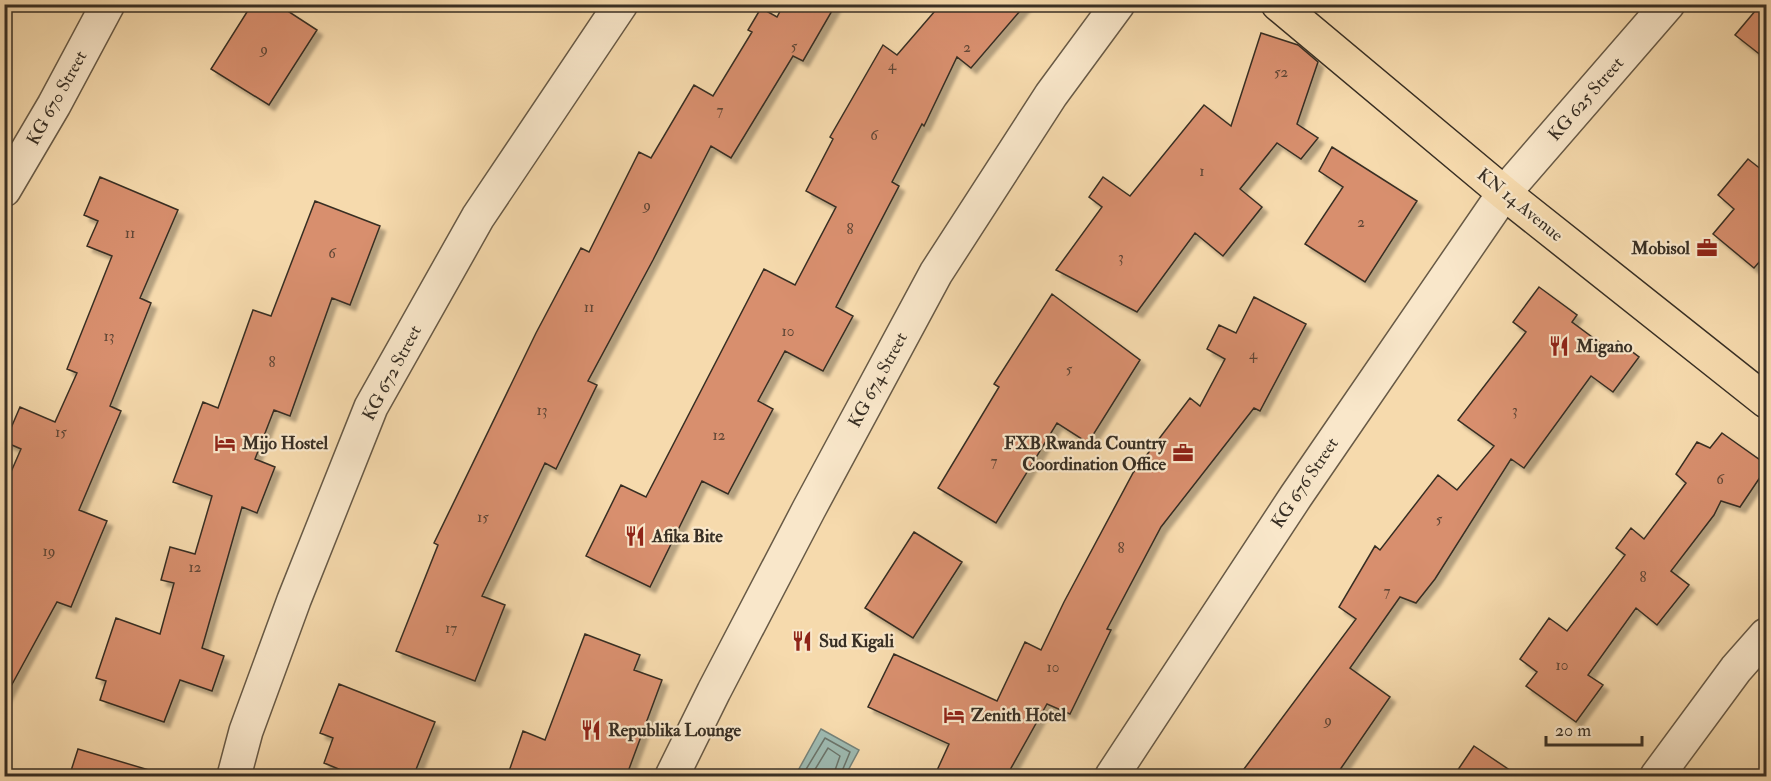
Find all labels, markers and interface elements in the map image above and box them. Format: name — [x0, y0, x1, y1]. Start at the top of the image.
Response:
house number: 5 — [791, 37, 798, 56]
house number: 2 — [963, 38, 971, 57]
house number: 9 — [259, 40, 268, 59]
street label: KG 670 Street — [22, 47, 93, 149]
street label: KG 625 Street — [1543, 52, 1629, 146]
house number: 4 — [888, 56, 897, 75]
house number: 52 — [1274, 63, 1288, 82]
house number: 7 — [717, 101, 724, 120]
house number: 6 — [870, 126, 879, 145]
house number: 1 — [1199, 162, 1205, 181]
street label: KN 14 Avenue — [1472, 163, 1568, 247]
house number: 9 — [642, 196, 651, 215]
house number: 2 — [1357, 213, 1365, 232]
house number: 8 — [846, 220, 854, 239]
house number: 11 — [125, 224, 135, 243]
office icon: Mobisol — [1695, 236, 1719, 260]
place label: Mobisol — [1630, 237, 1690, 260]
house number: 6 — [328, 244, 337, 263]
house number: 3 — [1118, 248, 1124, 267]
house number: 11 — [584, 298, 594, 317]
street label: KG 672 Street — [357, 321, 427, 425]
house number: 10 — [782, 322, 794, 341]
house number: 13 — [103, 327, 115, 346]
street label: KG 674 Street — [843, 328, 913, 432]
restaurant icon: Migano — [1547, 334, 1571, 358]
place label: Migano — [1575, 335, 1633, 358]
house number: 4 — [1249, 345, 1258, 364]
house number: 8 — [268, 353, 276, 372]
house number: 5 — [1066, 360, 1073, 379]
house number: 13 — [536, 401, 548, 420]
house number: 3 — [1512, 401, 1518, 420]
house number: 15 — [55, 423, 67, 442]
house number: 12 — [713, 426, 726, 445]
hotel icon: Mijo Hostel — [213, 431, 237, 455]
place label: Mijo Hostel — [241, 432, 328, 455]
place label: FXB Rwanda Country Coordination Office — [1004, 432, 1167, 476]
street label: KG 676 Street — [1266, 433, 1344, 533]
office icon: FXB Rwanda Country Coordination Office — [1171, 441, 1195, 465]
house number: 7 — [991, 452, 998, 471]
house number: 6 — [1716, 470, 1725, 489]
house number: 15 — [477, 508, 489, 527]
house number: 5 — [1436, 510, 1443, 529]
restaurant icon: Afika Bite — [623, 524, 647, 548]
place label: Afika Bite — [651, 525, 723, 548]
house number: 8 — [1117, 539, 1125, 558]
house number: 19 — [43, 542, 55, 561]
house number: 12 — [189, 558, 202, 577]
house number: 8 — [1639, 568, 1647, 587]
house number: 7 — [1384, 582, 1391, 601]
house number: 17 — [445, 619, 457, 638]
restaurant icon: Sud Kigali — [790, 629, 814, 653]
place label: Sud Kigali — [819, 630, 894, 653]
house number: 10 — [1556, 656, 1568, 675]
house number: 10 — [1047, 658, 1059, 677]
hotel icon: Zenith Hotel — [942, 703, 966, 727]
place label: Zenith Hotel — [971, 704, 1067, 727]
scale bar — [1546, 709, 1642, 747]
house number: 9 — [1323, 711, 1332, 730]
restaurant icon: Republika Lounge — [579, 718, 603, 742]
place label: Republika Lounge — [608, 719, 742, 742]
text: 20 m — [1555, 719, 1591, 742]

